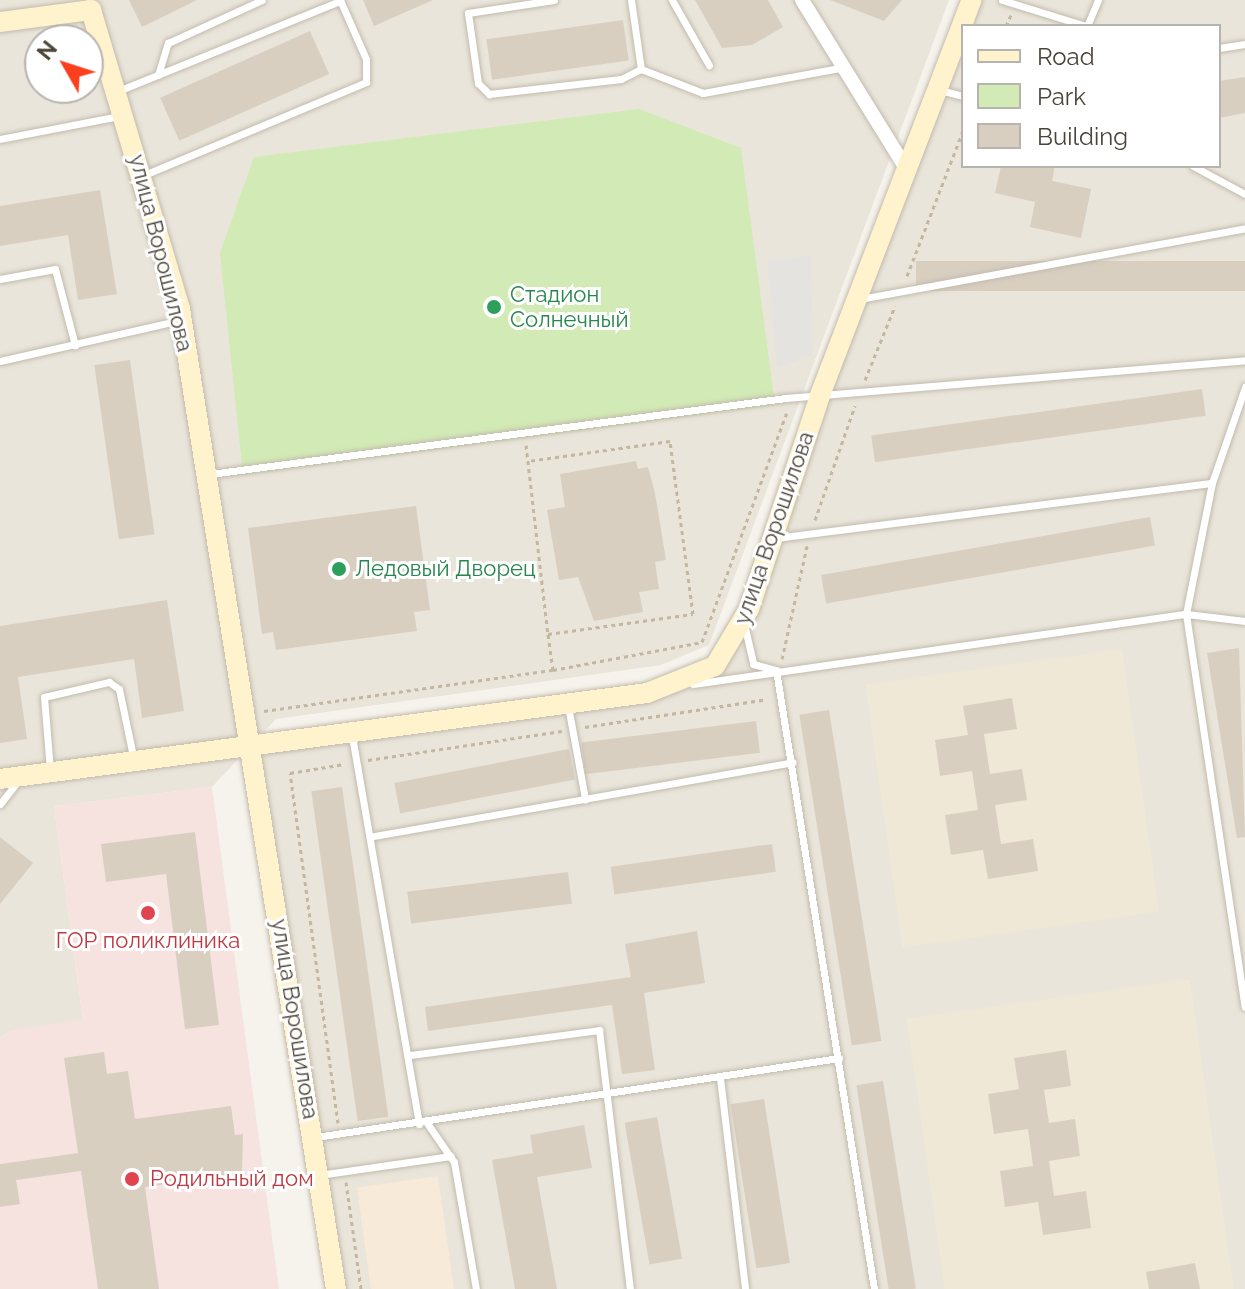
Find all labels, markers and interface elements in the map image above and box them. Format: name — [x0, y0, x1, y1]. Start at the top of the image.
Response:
north arrow — [24, 24, 104, 104]
legend — [961, 24, 1221, 168]
text: N — [32, 35, 62, 65]
text: Road — [1037, 42, 1095, 71]
text: Park — [1037, 82, 1086, 111]
text: Building — [1037, 122, 1128, 151]
street label: улица Ворошилова — [124, 152, 198, 354]
place label: Стадион Солнечный — [510, 281, 629, 332]
marker: Стадион Солнечный — [485, 298, 503, 316]
street label: улица Ворошилова — [729, 428, 819, 628]
place label: Ледовый Дворец — [355, 556, 536, 582]
marker: Ледовый Дворец — [330, 560, 348, 578]
marker: ГОР поликлиника — [137, 902, 159, 924]
street label: улица Ворошилова — [266, 917, 324, 1121]
place label: ГОР поликлиника — [56, 928, 240, 954]
place label: Родильный дом — [150, 1166, 314, 1192]
marker: Родильный дом — [121, 1168, 143, 1190]

